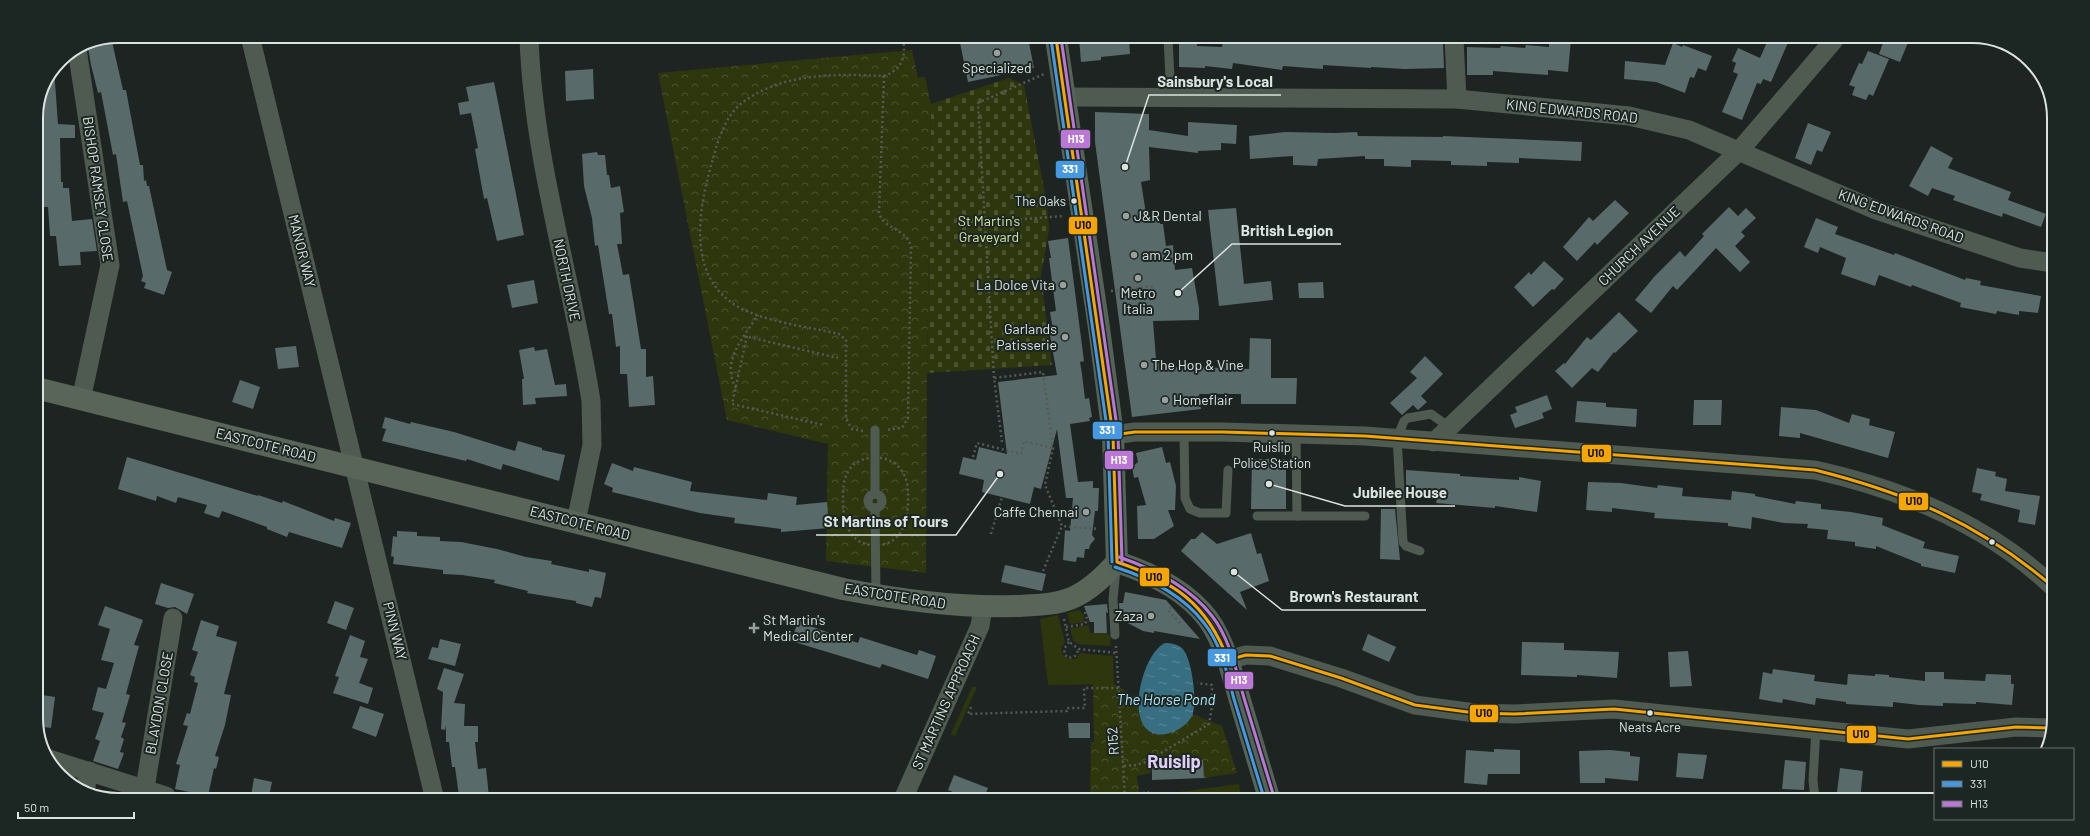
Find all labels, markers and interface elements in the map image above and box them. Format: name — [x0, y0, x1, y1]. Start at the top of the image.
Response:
marker: Specialized — [992, 48, 1002, 58]
place label: Specialized — [962, 59, 1032, 76]
callout: Sainsbury's Local — [1149, 68, 1281, 95]
text: Sainsbury's Local — [1157, 72, 1273, 90]
street label: KING EDWARDS ROAD — [1506, 95, 1639, 126]
street label: BISHOP RAMSEY CLOSE — [80, 115, 117, 263]
line badge: H13 — [1060, 129, 1091, 149]
text: H13 — [1068, 132, 1084, 145]
line badge: 331 — [1055, 160, 1085, 179]
text: 331 — [1062, 162, 1078, 175]
street label: KING EDWARDS ROAD — [1836, 185, 1966, 246]
place label: The Oaks — [1015, 193, 1066, 209]
marker: The Oaks — [1069, 196, 1079, 206]
street label: CHURCH AVENUE — [1594, 202, 1683, 289]
place label: J&R Dental — [1134, 207, 1202, 224]
marker: J&R Dental — [1121, 211, 1131, 221]
park label: St Martin's Graveyard — [958, 212, 1021, 245]
street label: MANOR WAY — [285, 213, 320, 289]
line badge: U10 — [1068, 216, 1098, 235]
callout: British Legion — [1232, 217, 1341, 244]
text: U10 — [1074, 218, 1092, 231]
text: British Legion — [1241, 221, 1333, 239]
street label: NORTH DRIVE — [550, 237, 585, 323]
place label: am 2 pm — [1142, 246, 1193, 263]
marker: am 2 pm — [1129, 250, 1139, 260]
marker: Metro Italia — [1133, 273, 1143, 283]
place label: La Dolce Vita — [976, 276, 1055, 293]
marker: La Dolce Vita — [1058, 280, 1068, 290]
place label: Metro Italia — [1120, 284, 1156, 317]
place label: Garlands Patisserie — [996, 320, 1057, 353]
marker: Garlands Patisserie — [1060, 332, 1070, 342]
place label: The Hop & Vine — [1152, 356, 1244, 373]
marker: The Hop & Vine — [1139, 360, 1149, 370]
place label: Homeflair — [1173, 391, 1233, 408]
marker: Homeflair — [1160, 395, 1170, 405]
line badge: 331 — [1092, 421, 1123, 440]
text: 331 — [1099, 423, 1115, 436]
street label: EASTCOTE ROAD — [214, 424, 318, 465]
marker: Ruislip Police Station — [1267, 428, 1277, 438]
place label: Ruislip Police Station — [1233, 439, 1311, 471]
line badge: U10 — [1581, 444, 1612, 463]
text: U10 — [1587, 446, 1605, 459]
line badge: H13 — [1104, 450, 1134, 470]
text: H13 — [1111, 453, 1127, 466]
callout: Jubilee House — [1345, 479, 1455, 506]
text: Jubilee House — [1353, 483, 1447, 501]
line badge: U10 — [1898, 492, 1929, 511]
text: U10 — [1905, 494, 1923, 507]
street label: EASTCOTE ROAD — [528, 502, 632, 543]
place label: Caffe Chennai — [994, 503, 1078, 520]
marker: Caffe Chennai — [1081, 507, 1091, 517]
callout: St Martins of Tours — [816, 508, 956, 535]
text: St Martins of Tours — [824, 512, 949, 530]
unlabelled marker — [1987, 537, 1997, 547]
line badge: U10 — [1139, 567, 1170, 587]
text: U10 — [1145, 570, 1163, 583]
street label: EASTCOTE ROAD — [843, 579, 947, 612]
callout: Brown's Restaurant — [1282, 583, 1426, 610]
text: Brown's Restaurant — [1290, 587, 1419, 605]
street label: PINN WAY — [380, 600, 411, 662]
place label: Zaza — [1115, 607, 1143, 624]
place label: St Martin's Medical Center — [763, 611, 853, 644]
marker: Zaza — [1146, 611, 1156, 621]
marker: St Martin's Medical Center — [748, 622, 760, 634]
street label: ST MARTINS APPROACH — [908, 632, 983, 772]
line badge: 331 — [1207, 648, 1237, 667]
street label: BLAYDON CLOSE — [141, 650, 176, 756]
text: 331 — [1214, 651, 1230, 664]
line badge: H13 — [1224, 671, 1254, 690]
text: H13 — [1231, 673, 1247, 686]
water label: The Horse Pond — [1116, 690, 1216, 708]
line badge: U10 — [1469, 704, 1499, 723]
text: U10 — [1475, 706, 1493, 719]
marker: Neats Acre — [1645, 708, 1655, 718]
place label: Neats Acre — [1619, 719, 1681, 735]
line badge: U10 — [1846, 725, 1877, 744]
street label: R152 — [1103, 726, 1122, 756]
text: U10 — [1852, 727, 1870, 740]
legend — [1934, 748, 2074, 820]
district label: Ruislip — [1147, 750, 1201, 772]
text: U10 — [1970, 756, 1989, 770]
text: 331 — [1970, 776, 1986, 790]
scale bar — [18, 794, 134, 820]
text: H13 — [1970, 796, 1988, 810]
text: 50 m — [24, 800, 49, 814]

